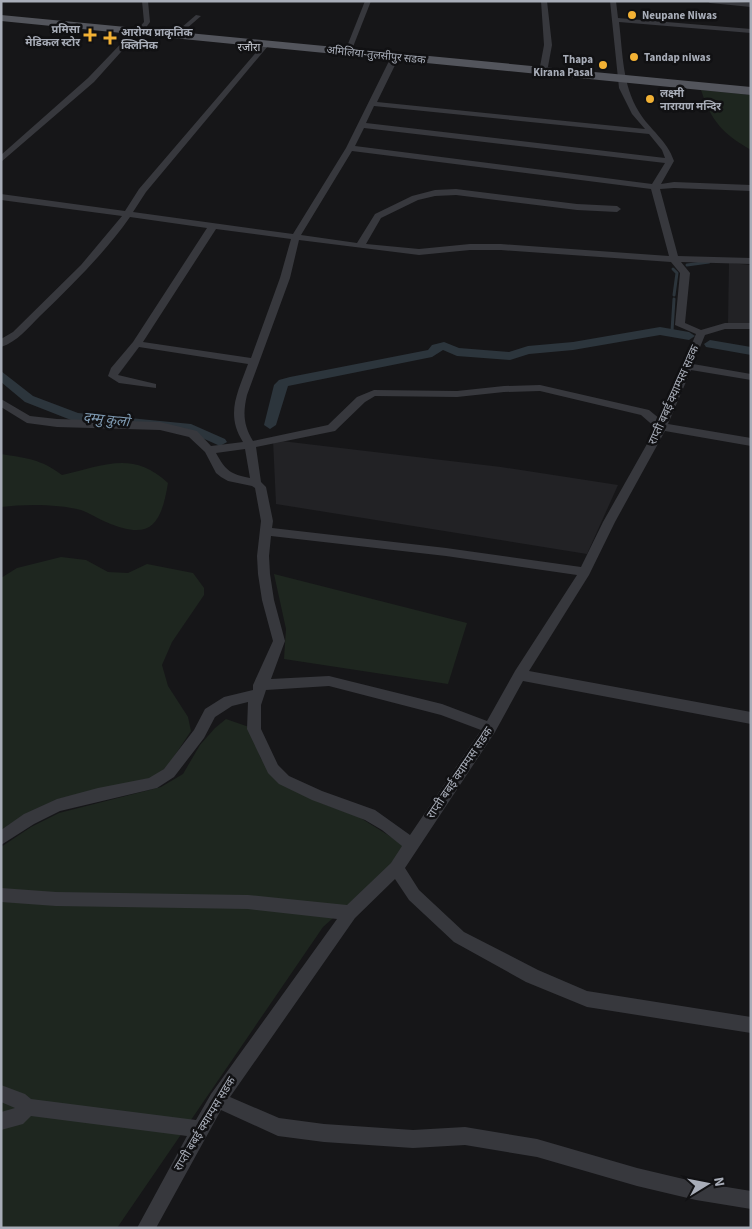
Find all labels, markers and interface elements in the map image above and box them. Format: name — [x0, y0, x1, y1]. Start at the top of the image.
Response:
place label: Neupane Niwas — [642, 8, 717, 23]
marker: Neupane Niwas — [626, 9, 638, 21]
place label: प्रमिसा मेडिकल स्टोर — [25, 22, 81, 50]
place label: आरोग्य प्राकृतिक क्लिनिक — [121, 25, 193, 53]
marker: प्रमिसा मेडिकल स्टोर — [84, 29, 96, 41]
marker: आरोग्य प्राकृतिक क्लिनिक — [103, 31, 117, 45]
district label: रजौरा — [238, 40, 261, 55]
street label: अमिलिया-तुलसीपुर सडक — [326, 42, 427, 68]
place label: Tandap niwas — [644, 50, 711, 65]
marker: Tandap niwas — [628, 51, 640, 63]
place label: Thapa Kirana Pasal — [533, 52, 594, 80]
marker: Thapa Kirana Pasal — [597, 59, 609, 71]
place label: लक्ष्मी नारायण मन्दिर — [660, 86, 722, 114]
marker: लक्ष्मी नारायण मन्दिर — [644, 93, 656, 105]
street label: राप्ती बबई क्याम्पस सडक — [644, 342, 704, 448]
water label: दम्मु कुलो — [82, 408, 134, 433]
street label: राप्ती बबई क्याम्पस सडक — [423, 723, 498, 822]
street label: राप्ती बबई क्याम्पस सडक — [170, 1073, 240, 1174]
north arrow — [682, 1159, 732, 1209]
text: N — [708, 1176, 729, 1188]

